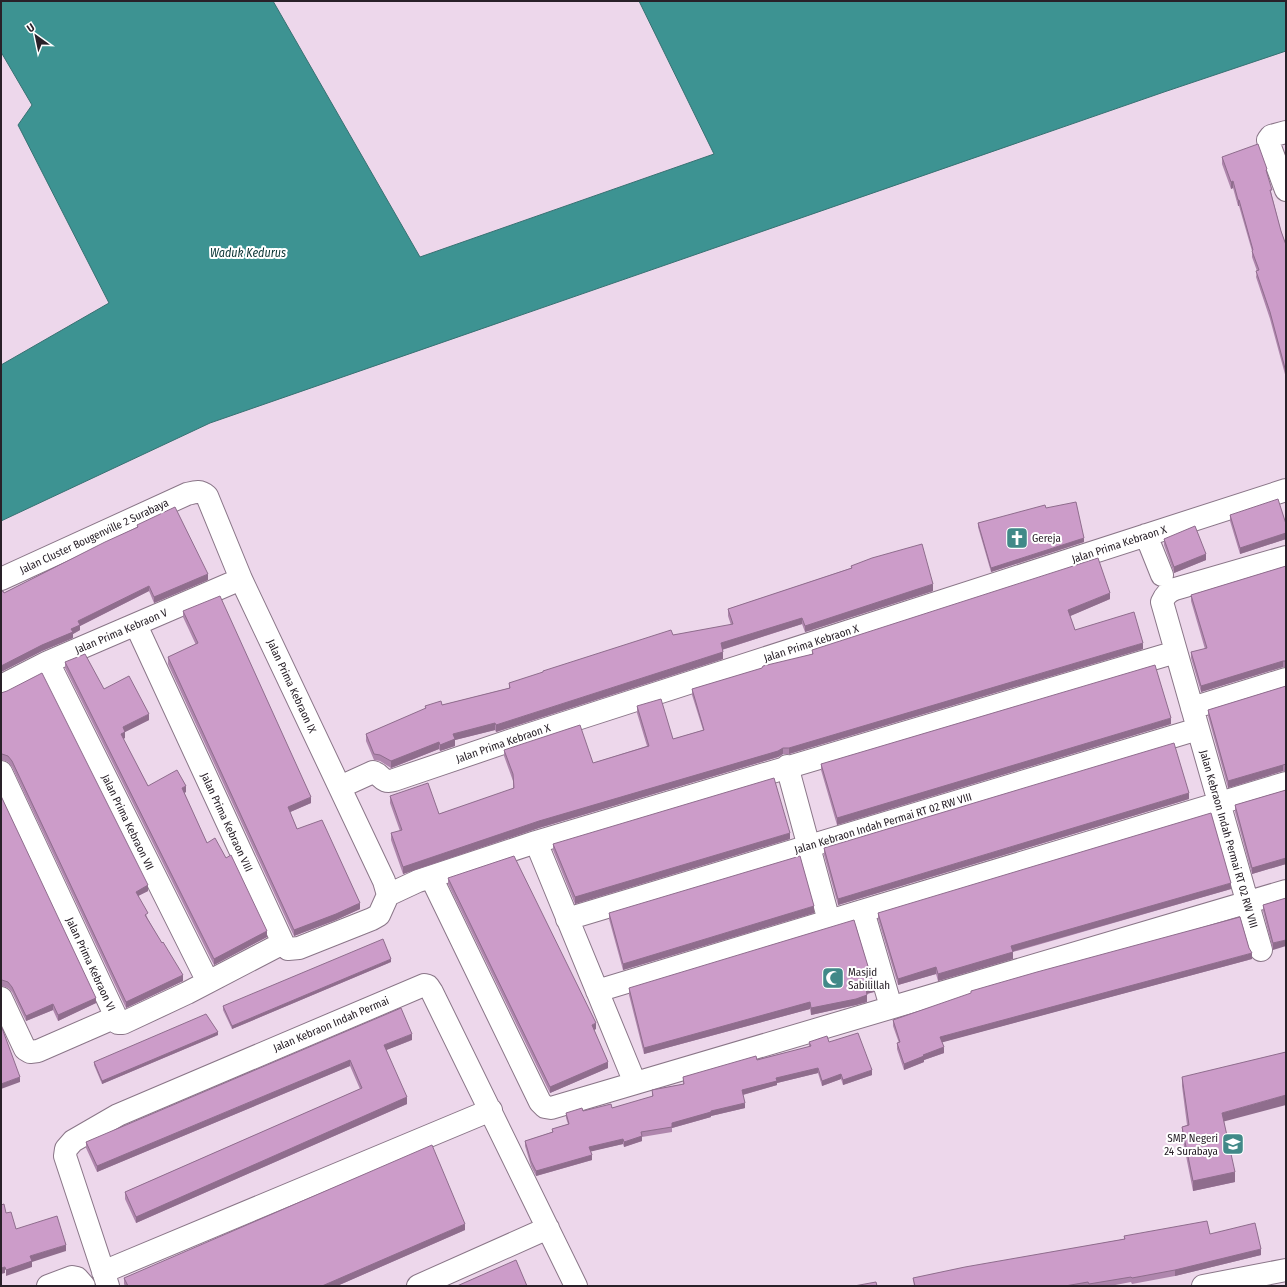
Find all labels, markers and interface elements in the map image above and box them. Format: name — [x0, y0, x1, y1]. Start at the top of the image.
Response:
north arrow — [16, 16, 56, 56]
text: U — [25, 21, 37, 35]
water label: Waduk Kedurus — [210, 246, 286, 260]
street label: Jalan Cluster Bougenville 2 Surabaya — [18, 496, 171, 577]
street label: Jalan Prima Kebraon X — [1070, 523, 1169, 566]
church icon: Gereja — [1004, 525, 1030, 551]
place label: Gereja — [1032, 532, 1061, 545]
street label: Jalan Prima Kebraon V — [73, 606, 170, 657]
street label: Jalan Prima Kebraon X — [762, 622, 861, 665]
street label: Jalan Prima Kebraon IX — [264, 637, 319, 736]
street label: Jalan Prima Kebraon X — [454, 721, 553, 766]
street label: Jalan Kebraon Indah Permai RT 02 RW VIII — [1197, 749, 1260, 930]
street label: Jalan Prima Kebraon VIII — [198, 771, 255, 874]
street label: Jalan Prima Kebraon VII — [99, 772, 156, 872]
street label: Jalan Kebraon Indah Permai RT 02 RW VIII — [793, 790, 973, 857]
street label: Jalan Prima Kebraon VI — [63, 915, 118, 1013]
mosque icon: Masjid Sabilillah — [820, 965, 846, 991]
place label: Masjid Sabilillah — [848, 966, 890, 992]
street label: Jalan Kebraon Indah Permai — [271, 994, 391, 1055]
school or university icon: SMP Negeri 24 Surabaya — [1220, 1131, 1246, 1157]
place label: SMP Negeri 24 Surabaya — [1164, 1132, 1218, 1158]

